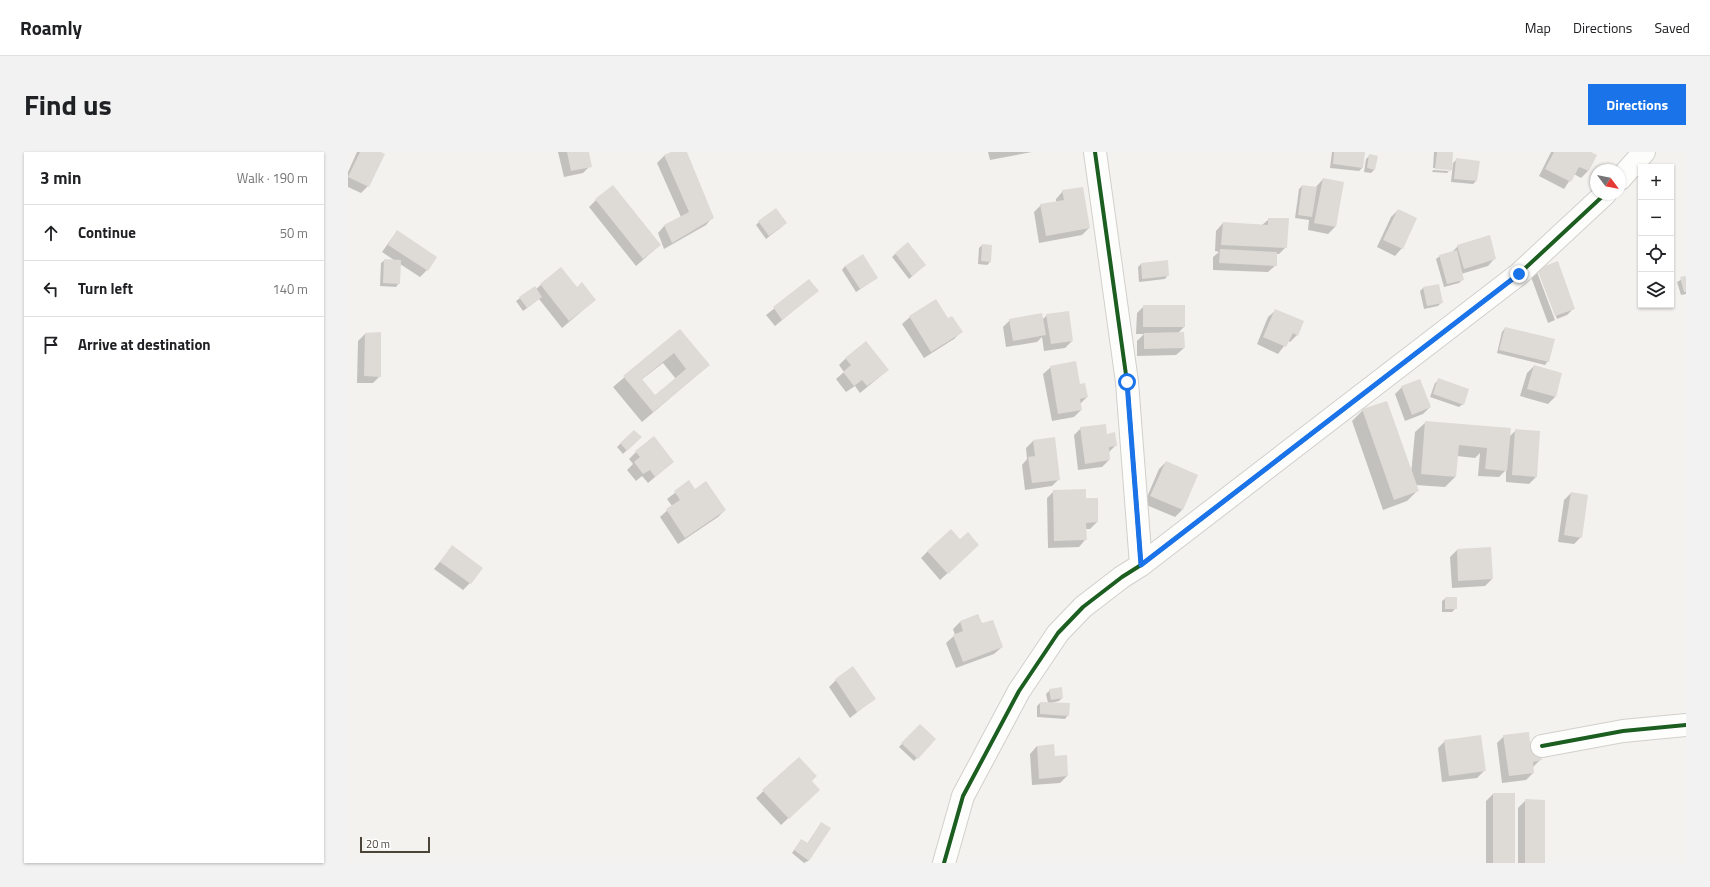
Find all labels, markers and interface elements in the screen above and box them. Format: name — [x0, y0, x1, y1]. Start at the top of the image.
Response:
text: Roamly — [20, 13, 82, 42]
text: Map — [1525, 17, 1551, 38]
text: Directions — [1573, 17, 1632, 38]
text: Saved — [1654, 17, 1690, 38]
text: Find us — [24, 83, 112, 126]
button: Directions — [1588, 84, 1686, 125]
north arrow — [1590, 164, 1626, 200]
map controls — [1638, 164, 1674, 308]
button: + — [1638, 164, 1674, 200]
text: 3 min — [40, 165, 81, 191]
text: Walk · 190 m — [237, 168, 308, 188]
button: − — [1638, 200, 1674, 236]
text: Continue — [78, 221, 136, 244]
icon: ahead — [40, 222, 62, 244]
text: 50 m — [280, 223, 308, 243]
button: locate — [1638, 236, 1674, 272]
route end — [1510, 265, 1528, 283]
button: layers — [1638, 272, 1674, 308]
text: Turn left — [78, 277, 133, 300]
icon: left — [40, 278, 62, 300]
text: 140 m — [272, 279, 308, 299]
text: Arrive at destination — [78, 333, 211, 356]
icon: arrive — [40, 334, 62, 356]
route start — [1118, 373, 1136, 391]
scale bar — [360, 835, 430, 854]
text: 20 m — [366, 836, 390, 852]

